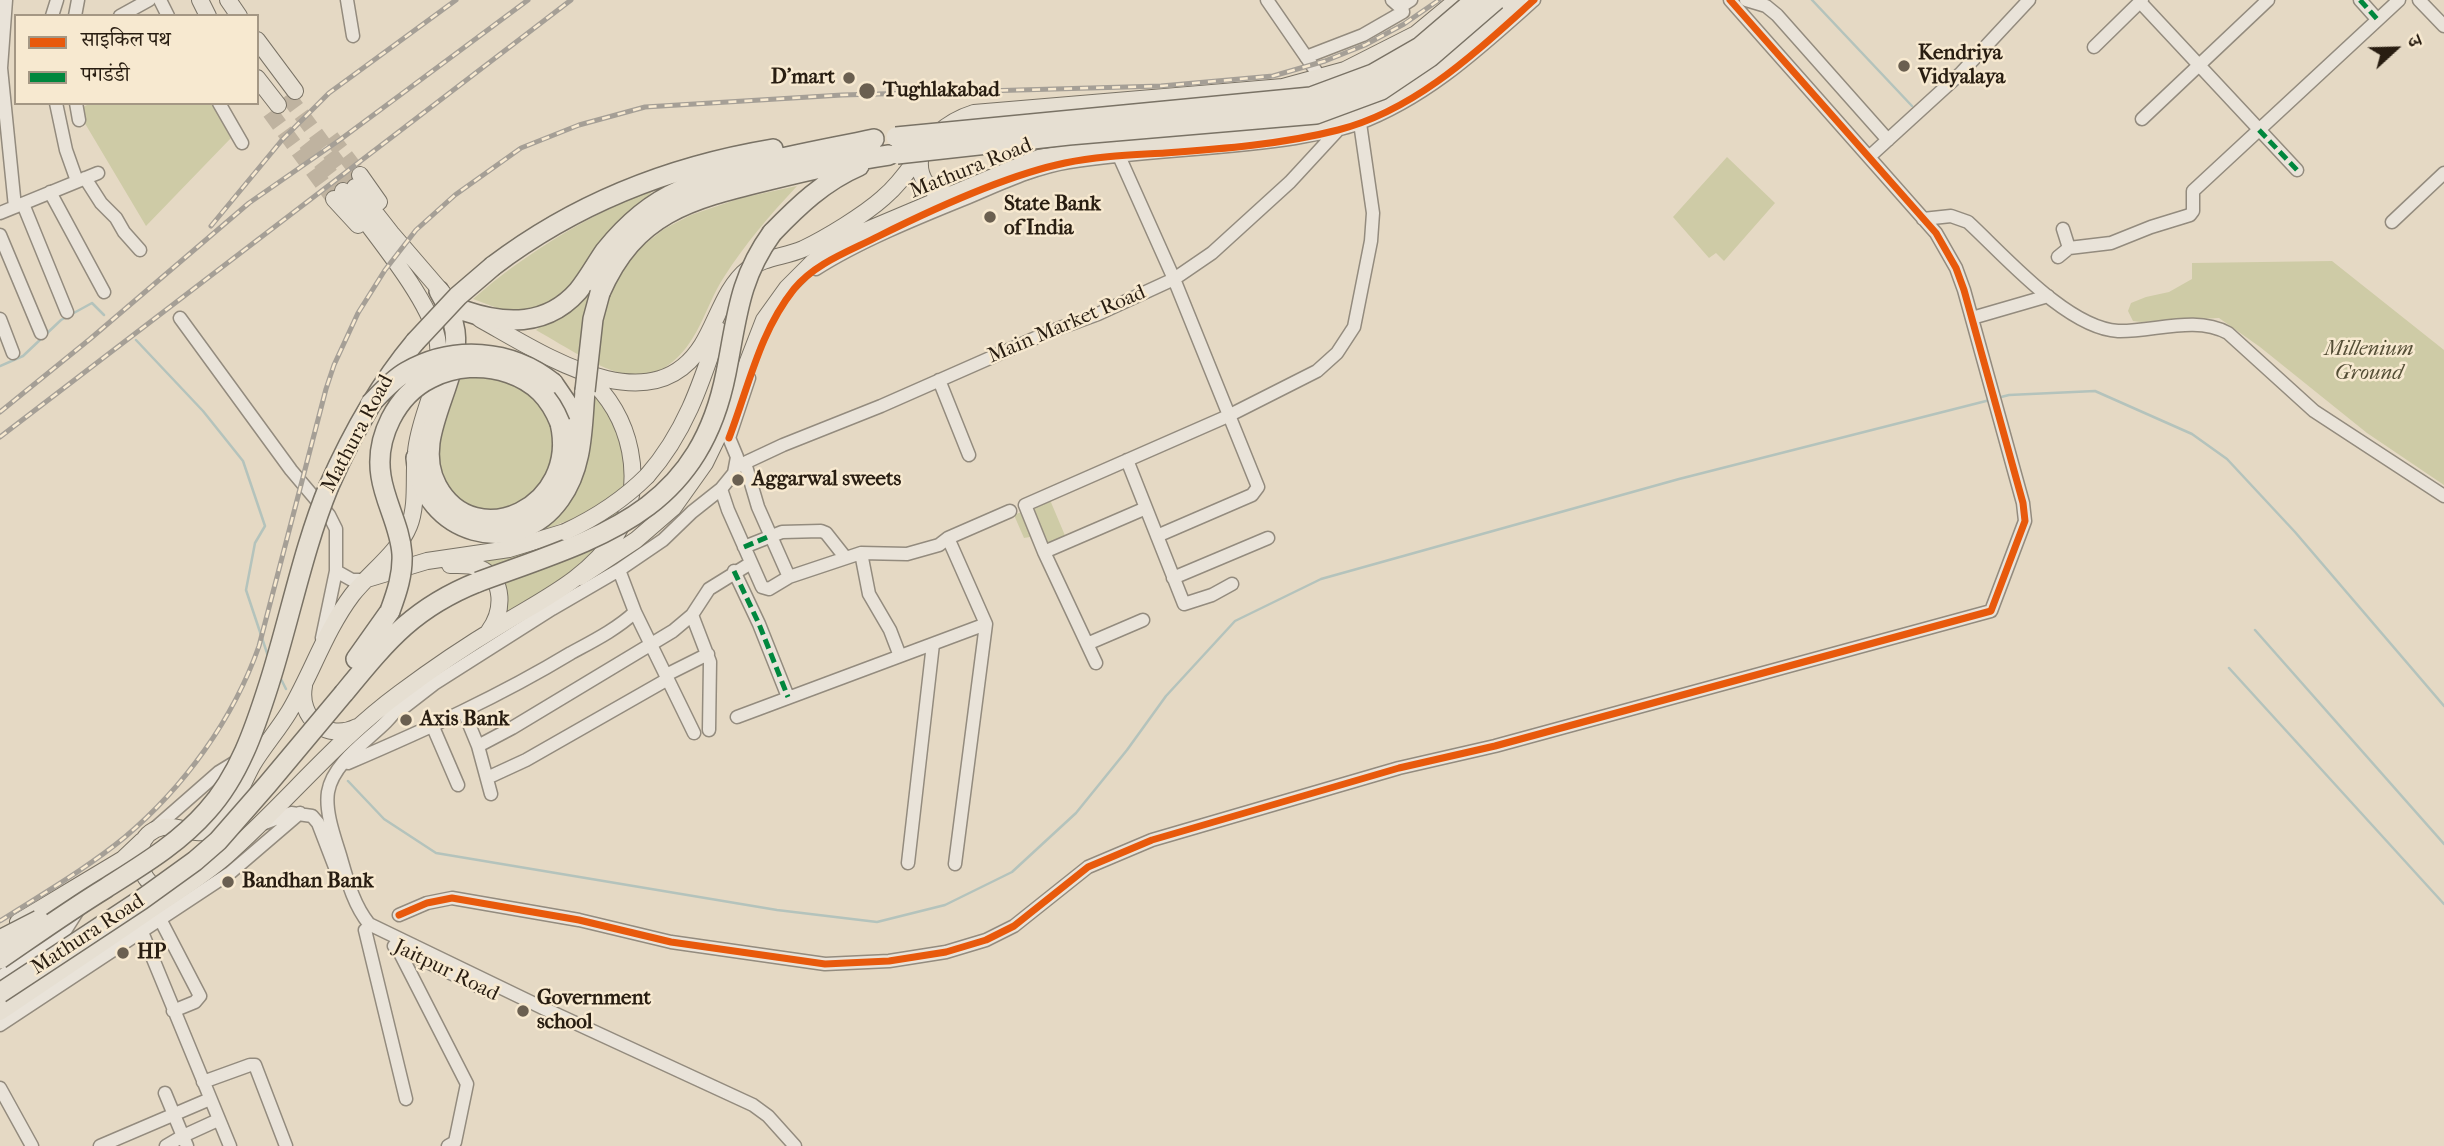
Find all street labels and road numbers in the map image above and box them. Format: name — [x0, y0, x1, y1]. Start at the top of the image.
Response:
street label: Mathura Road — [906, 133, 1036, 205]
street label: Main Market Road — [984, 280, 1150, 370]
street label: Mathura Road — [316, 371, 400, 497]
street label: Mathura Road — [27, 889, 149, 981]
street label: Jaitpur Road — [389, 935, 503, 1007]

